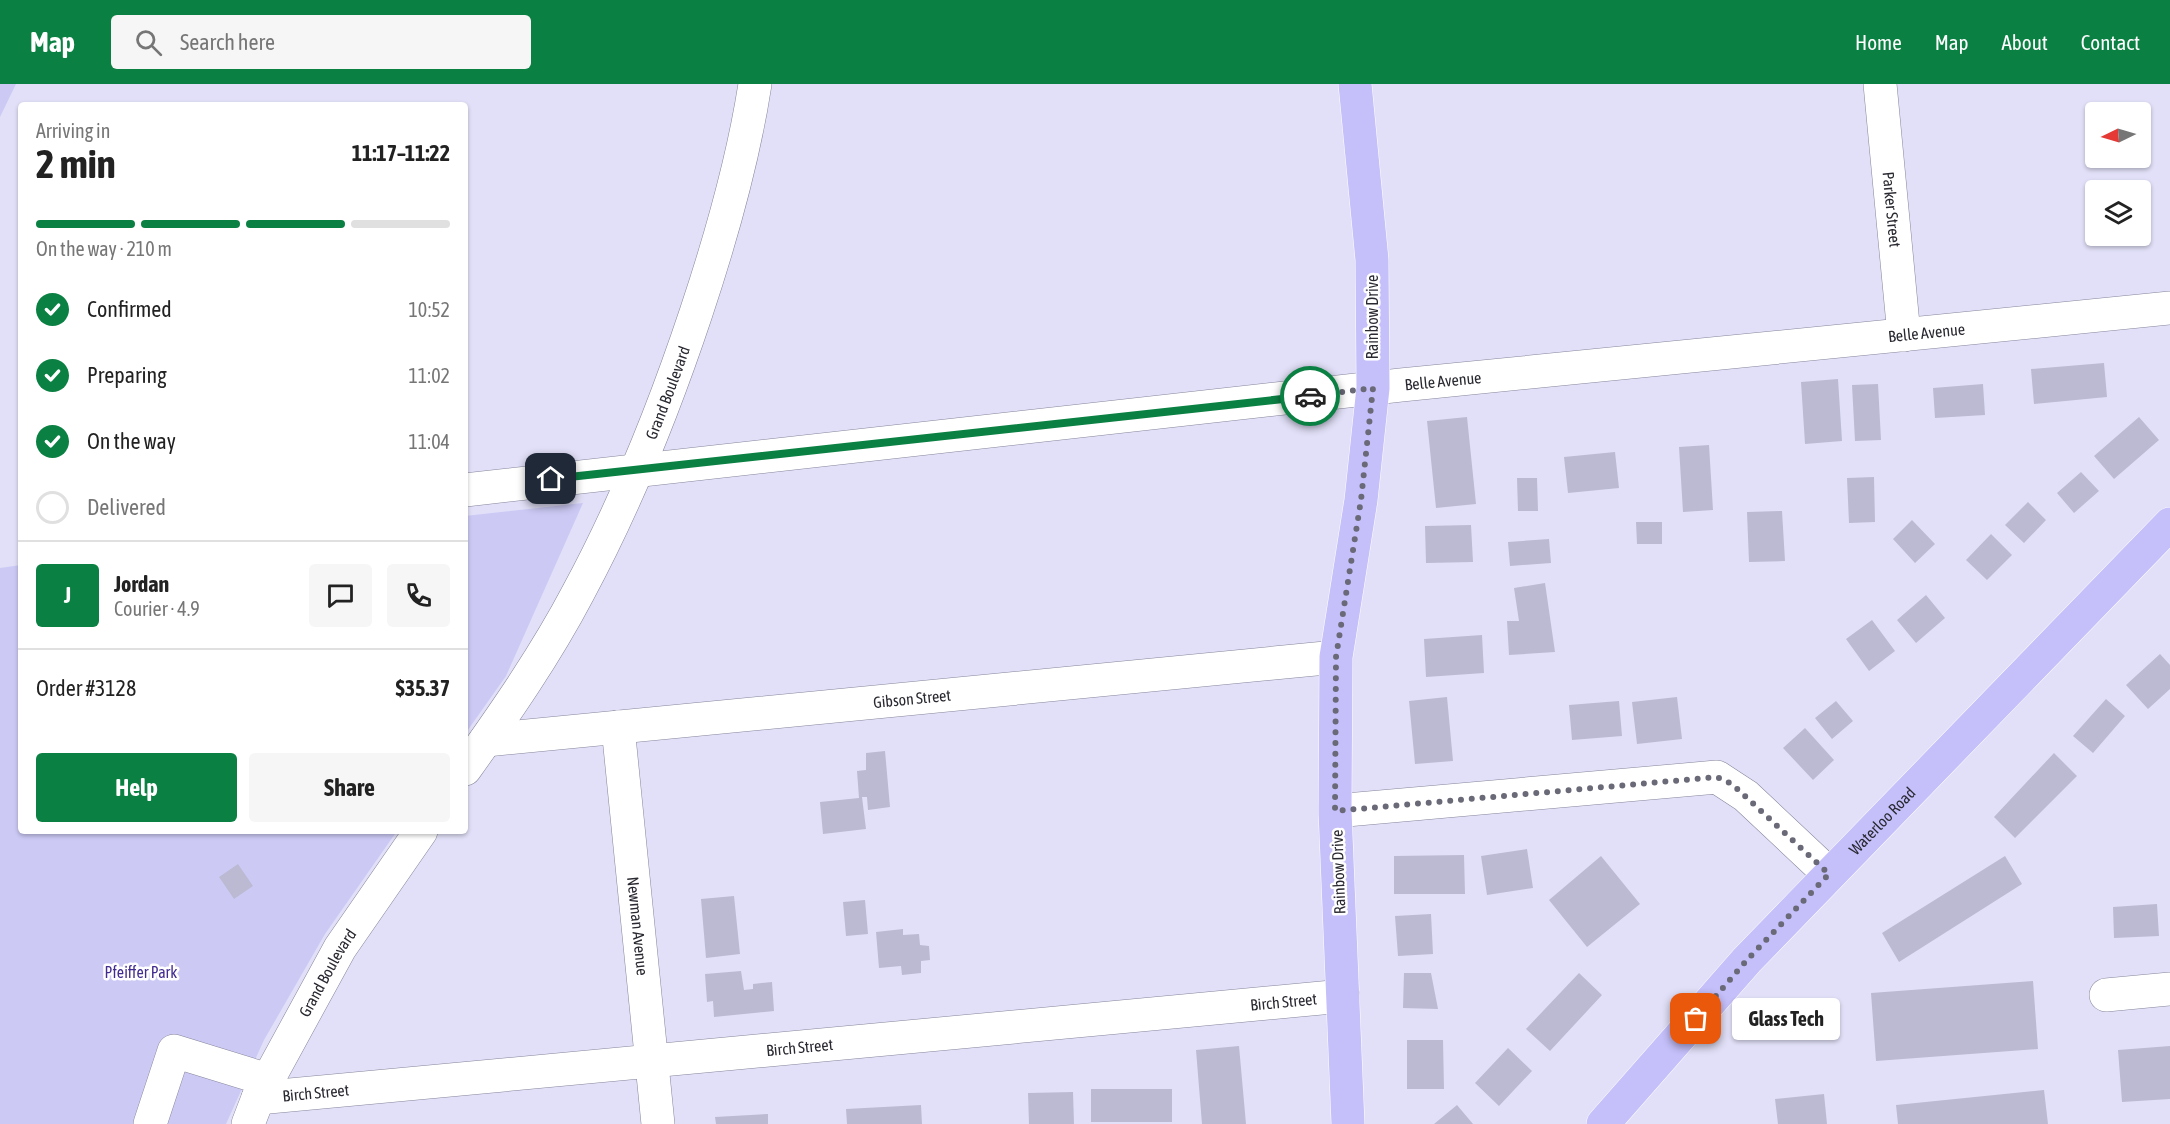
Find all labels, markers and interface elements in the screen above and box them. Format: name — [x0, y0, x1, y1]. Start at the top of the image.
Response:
search box — [111, 15, 531, 69]
text: Map — [30, 26, 75, 58]
icon: search — [132, 26, 165, 59]
text: Search here — [180, 29, 275, 55]
text: Home — [1855, 30, 1902, 54]
text: Map — [1935, 30, 1969, 54]
text: About — [2002, 30, 2048, 54]
text: Contact — [2081, 30, 2140, 54]
north arrow — [2085, 102, 2151, 168]
map controls — [2085, 102, 2151, 246]
text: Arriving in — [36, 119, 110, 142]
text: 11:17–11:22 — [352, 140, 450, 166]
text: 2 min — [36, 142, 116, 186]
street label: Parker Street — [1879, 171, 1905, 248]
button: layers — [2085, 180, 2151, 246]
text: On the way · 210 m — [36, 237, 172, 260]
street label: Rainbow Drive — [1363, 275, 1381, 359]
icon: check — [36, 293, 69, 326]
text: Confirmed — [87, 296, 172, 322]
text: 10:52 — [408, 298, 450, 321]
street label: Belle Avenue — [1887, 320, 1966, 345]
street label: Grand Boulevard — [642, 344, 693, 442]
icon: check — [36, 359, 69, 392]
text: Preparing — [87, 362, 167, 388]
text: 11:02 — [408, 364, 450, 387]
courier — [1280, 366, 1340, 426]
street label: Belle Avenue — [1404, 368, 1482, 394]
icon: car — [1294, 380, 1327, 413]
icon: check — [36, 425, 69, 458]
text: On the way — [87, 428, 176, 454]
text: 11:04 — [408, 430, 450, 453]
pin — [525, 453, 576, 504]
icon: home — [534, 462, 567, 495]
text: Delivered — [87, 494, 166, 520]
button: chat — [309, 564, 372, 627]
button: phone — [387, 564, 450, 627]
text: Jordan — [114, 571, 169, 597]
text: J — [64, 582, 71, 608]
text: Courier · 4.9 — [114, 597, 200, 620]
text: Order #3128 — [36, 675, 136, 701]
text: $35.37 — [395, 675, 450, 701]
street label: Gibson Street — [872, 686, 952, 711]
button: Help — [36, 753, 237, 822]
button: Share — [249, 753, 450, 822]
street label: Waterloo Road — [1845, 783, 1919, 858]
street label: Rainbow Drive — [1328, 829, 1348, 915]
street label: Newman Avenue — [624, 876, 652, 976]
street label: Grand Boulevard — [295, 925, 360, 1020]
park label: Pfeiffer Park — [105, 963, 177, 981]
street label: Birch Street — [1249, 989, 1318, 1014]
pin — [1670, 993, 1721, 1044]
callout: Glass Tech — [1732, 998, 1840, 1040]
icon: bag — [1679, 1002, 1712, 1035]
text: Glass Tech — [1748, 1007, 1824, 1030]
street label: Birch Street — [765, 1035, 834, 1059]
street label: Birch Street — [282, 1080, 350, 1105]

